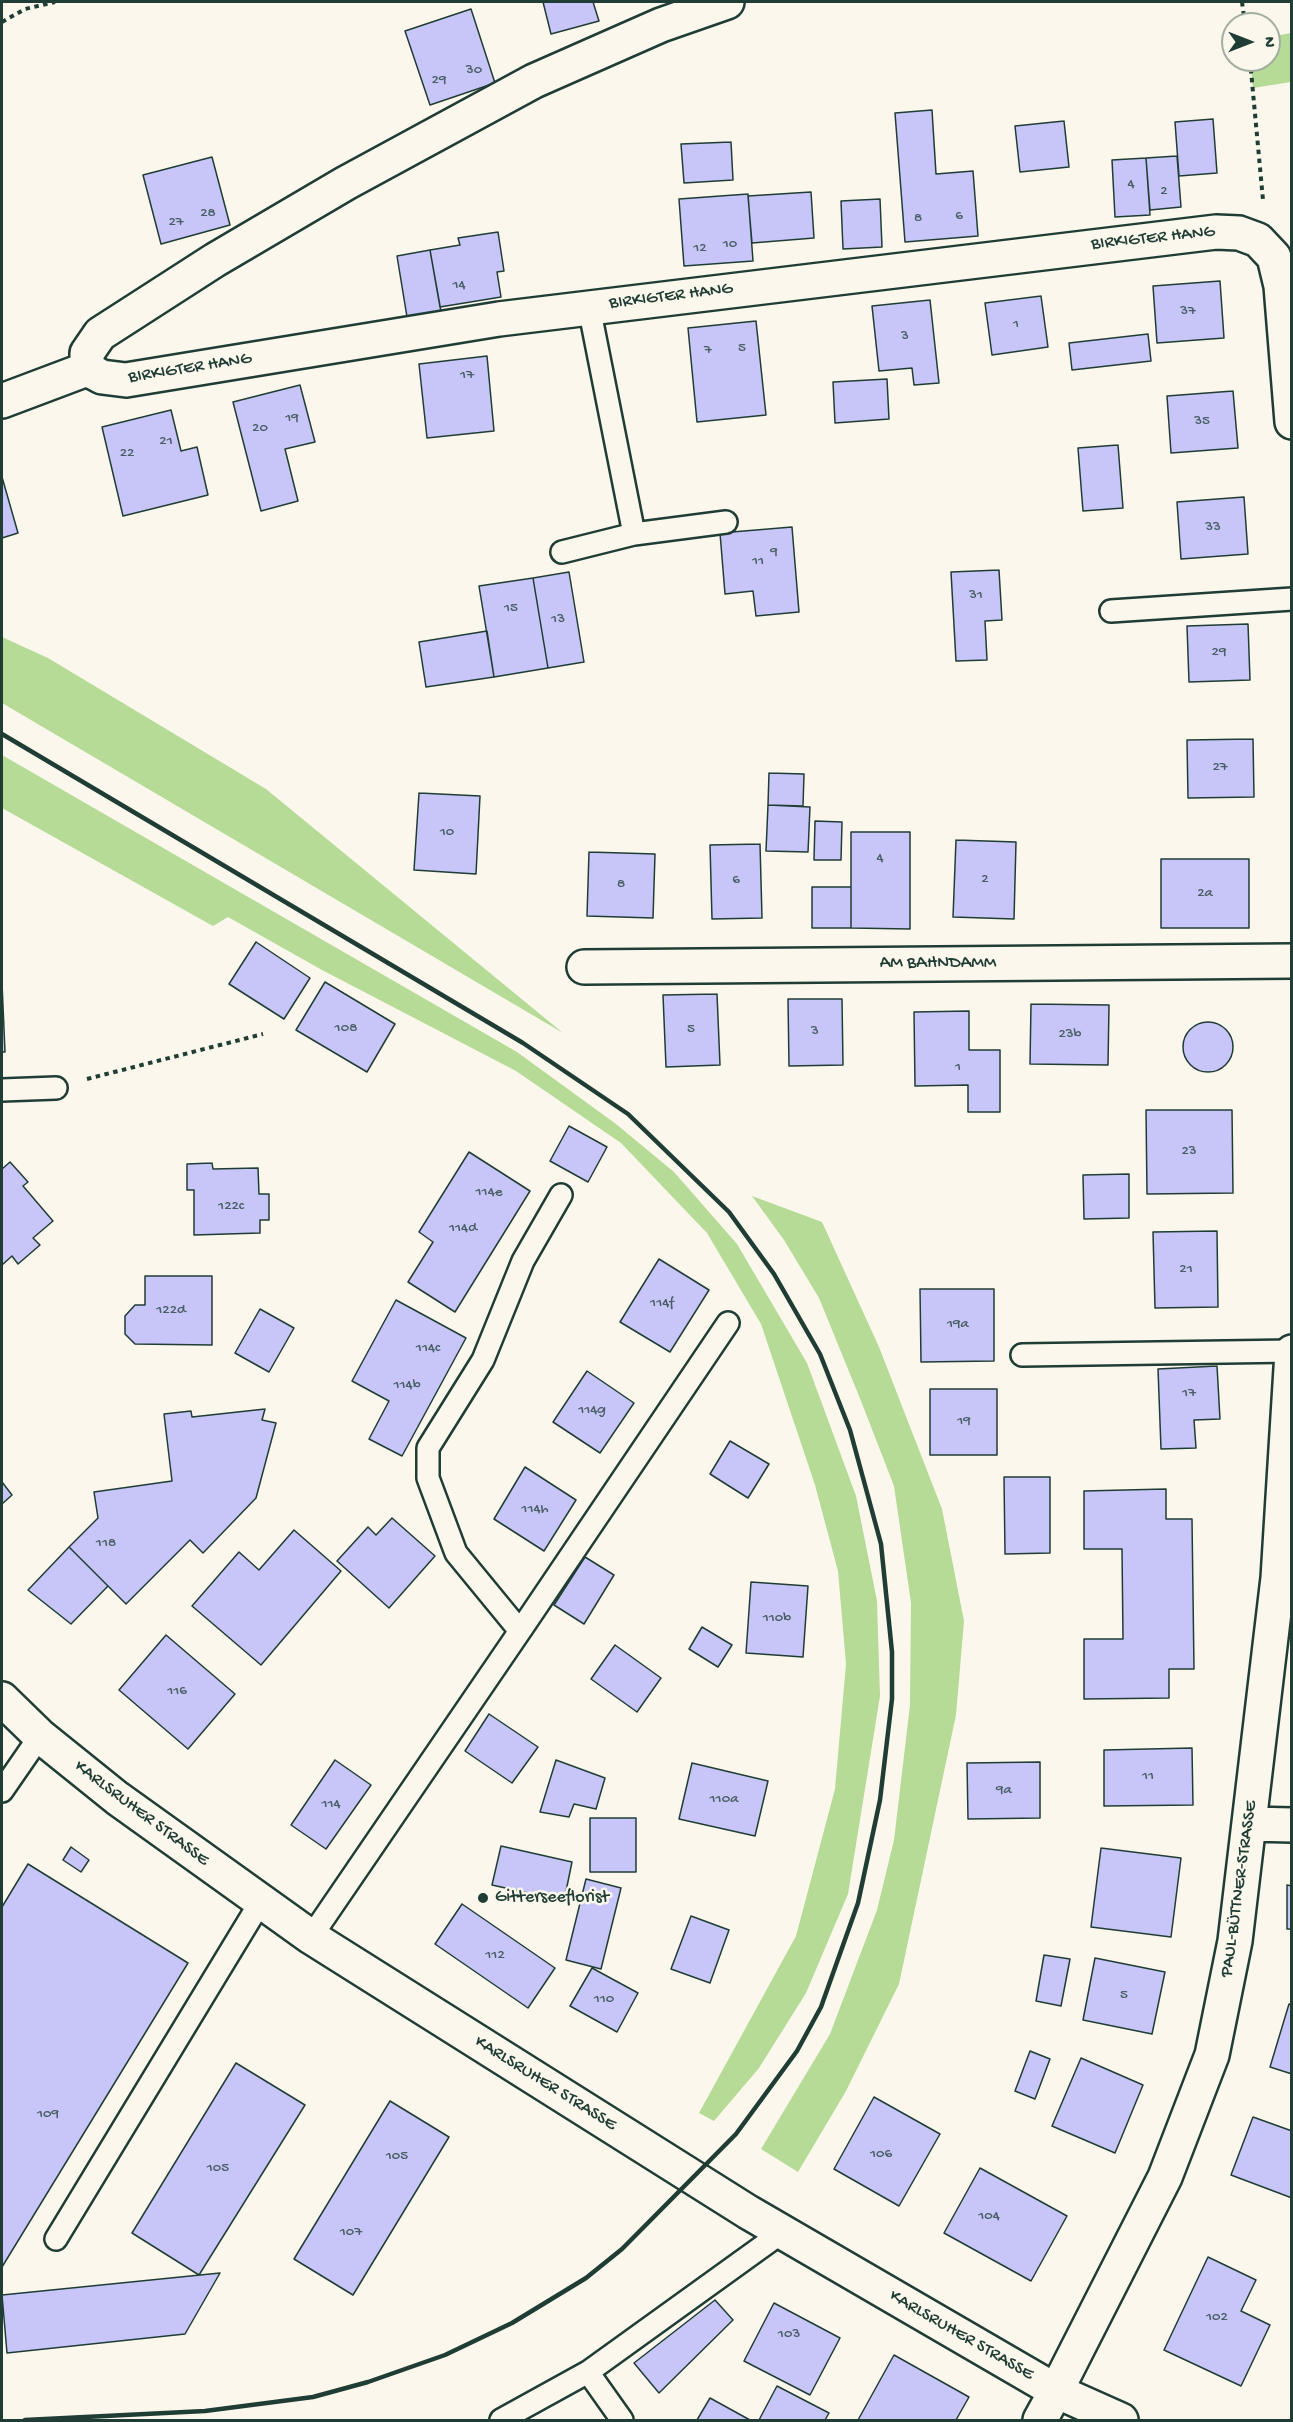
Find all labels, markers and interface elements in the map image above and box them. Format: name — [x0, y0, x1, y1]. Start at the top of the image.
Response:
north arrow — [1221, 12, 1281, 72]
text: N — [1258, 37, 1277, 47]
house number: 30 — [466, 62, 482, 80]
house number: 29 — [432, 72, 446, 90]
house number: 4 — [1127, 176, 1135, 194]
house number: 2 — [1160, 183, 1168, 201]
house number: 28 — [200, 205, 216, 223]
house number: 6 — [955, 208, 963, 226]
house number: 8 — [914, 210, 922, 228]
house number: 27 — [168, 214, 184, 232]
street label: BIRKIGTER HANG — [1090, 222, 1216, 256]
house number: 10 — [723, 236, 737, 254]
house number: 12 — [693, 240, 707, 258]
house number: 14 — [452, 277, 466, 295]
street label: BIRKIGTER HANG — [608, 279, 734, 315]
house number: 37 — [1180, 303, 1196, 321]
house number: 1 — [1013, 316, 1019, 334]
house number: 3 — [901, 328, 909, 346]
house number: 5 — [738, 340, 746, 358]
house number: 7 — [704, 342, 712, 360]
street label: BIRKIGTER HANG — [127, 349, 253, 389]
house number: 17 — [460, 367, 474, 385]
house number: 19 — [285, 410, 299, 428]
house number: 35 — [1194, 413, 1210, 431]
house number: 20 — [252, 420, 268, 438]
house number: 21 — [159, 433, 173, 451]
house number: 22 — [120, 445, 134, 463]
house number: 33 — [1205, 519, 1221, 537]
house number: 9 — [770, 544, 778, 562]
house number: 11 — [752, 553, 764, 571]
house number: 31 — [969, 587, 983, 605]
house number: 15 — [504, 600, 518, 618]
house number: 13 — [551, 611, 565, 629]
house number: 29 — [1212, 644, 1226, 662]
house number: 27 — [1212, 759, 1228, 777]
house number: 10 — [440, 824, 454, 842]
house number: 4 — [876, 850, 884, 868]
house number: 2 — [981, 871, 989, 889]
house number: 6 — [732, 872, 740, 890]
house number: 8 — [617, 876, 625, 894]
house number: 2a — [1197, 885, 1213, 903]
street label: AM BAHNDAMM — [880, 953, 996, 975]
house number: 108 — [335, 1020, 357, 1038]
house number: 5 — [687, 1021, 695, 1039]
house number: 3 — [811, 1023, 819, 1041]
house number: 23b — [1058, 1026, 1082, 1044]
house number: 1 — [955, 1059, 961, 1077]
house number: 23 — [1181, 1143, 1197, 1161]
house number: 114e — [476, 1184, 502, 1202]
house number: 122c — [218, 1198, 244, 1216]
house number: 114d — [449, 1220, 477, 1238]
house number: 21 — [1179, 1261, 1193, 1279]
house number: 114f — [650, 1295, 674, 1313]
house number: 122d — [156, 1302, 186, 1320]
house number: 19a — [947, 1316, 969, 1334]
house number: 114c — [416, 1340, 440, 1358]
house number: 114b — [393, 1377, 421, 1395]
house number: 17 — [1182, 1385, 1196, 1403]
house number: 114g — [578, 1402, 606, 1420]
house number: 19 — [957, 1413, 971, 1431]
house number: 114h — [521, 1501, 549, 1519]
house number: 118 — [96, 1535, 116, 1553]
house number: 110b — [763, 1610, 791, 1628]
house number: 116 — [167, 1683, 187, 1701]
street label: KARLSRUHER STRASSE — [69, 1756, 213, 1872]
house number: 11 — [1142, 1768, 1154, 1786]
house number: 9a — [996, 1782, 1012, 1800]
house number: 110a — [710, 1791, 738, 1809]
house number: 114 — [321, 1796, 341, 1814]
street label: PAUL-BÜTTNER-STRASSE — [1217, 1799, 1263, 1979]
place label: Gitterseeflorist — [495, 1887, 609, 1909]
marker: Gitterseeflorist — [476, 1891, 490, 1905]
house number: 112 — [485, 1947, 505, 1965]
house number: 5 — [1120, 1987, 1128, 2005]
house number: 110 — [594, 1991, 614, 2009]
street label: KARLSRUHER STRASSE — [470, 2032, 620, 2136]
house number: 109 — [37, 2106, 59, 2124]
house number: 106 — [870, 2146, 892, 2164]
house number: 105 — [386, 2148, 408, 2166]
house number: 105 — [207, 2160, 229, 2178]
house number: 104 — [978, 2208, 1000, 2226]
house number: 107 — [340, 2224, 362, 2242]
street label: KARLSRUHER STRASSE — [885, 2286, 1037, 2386]
house number: 102 — [1206, 2309, 1228, 2327]
house number: 103 — [778, 2326, 800, 2344]

